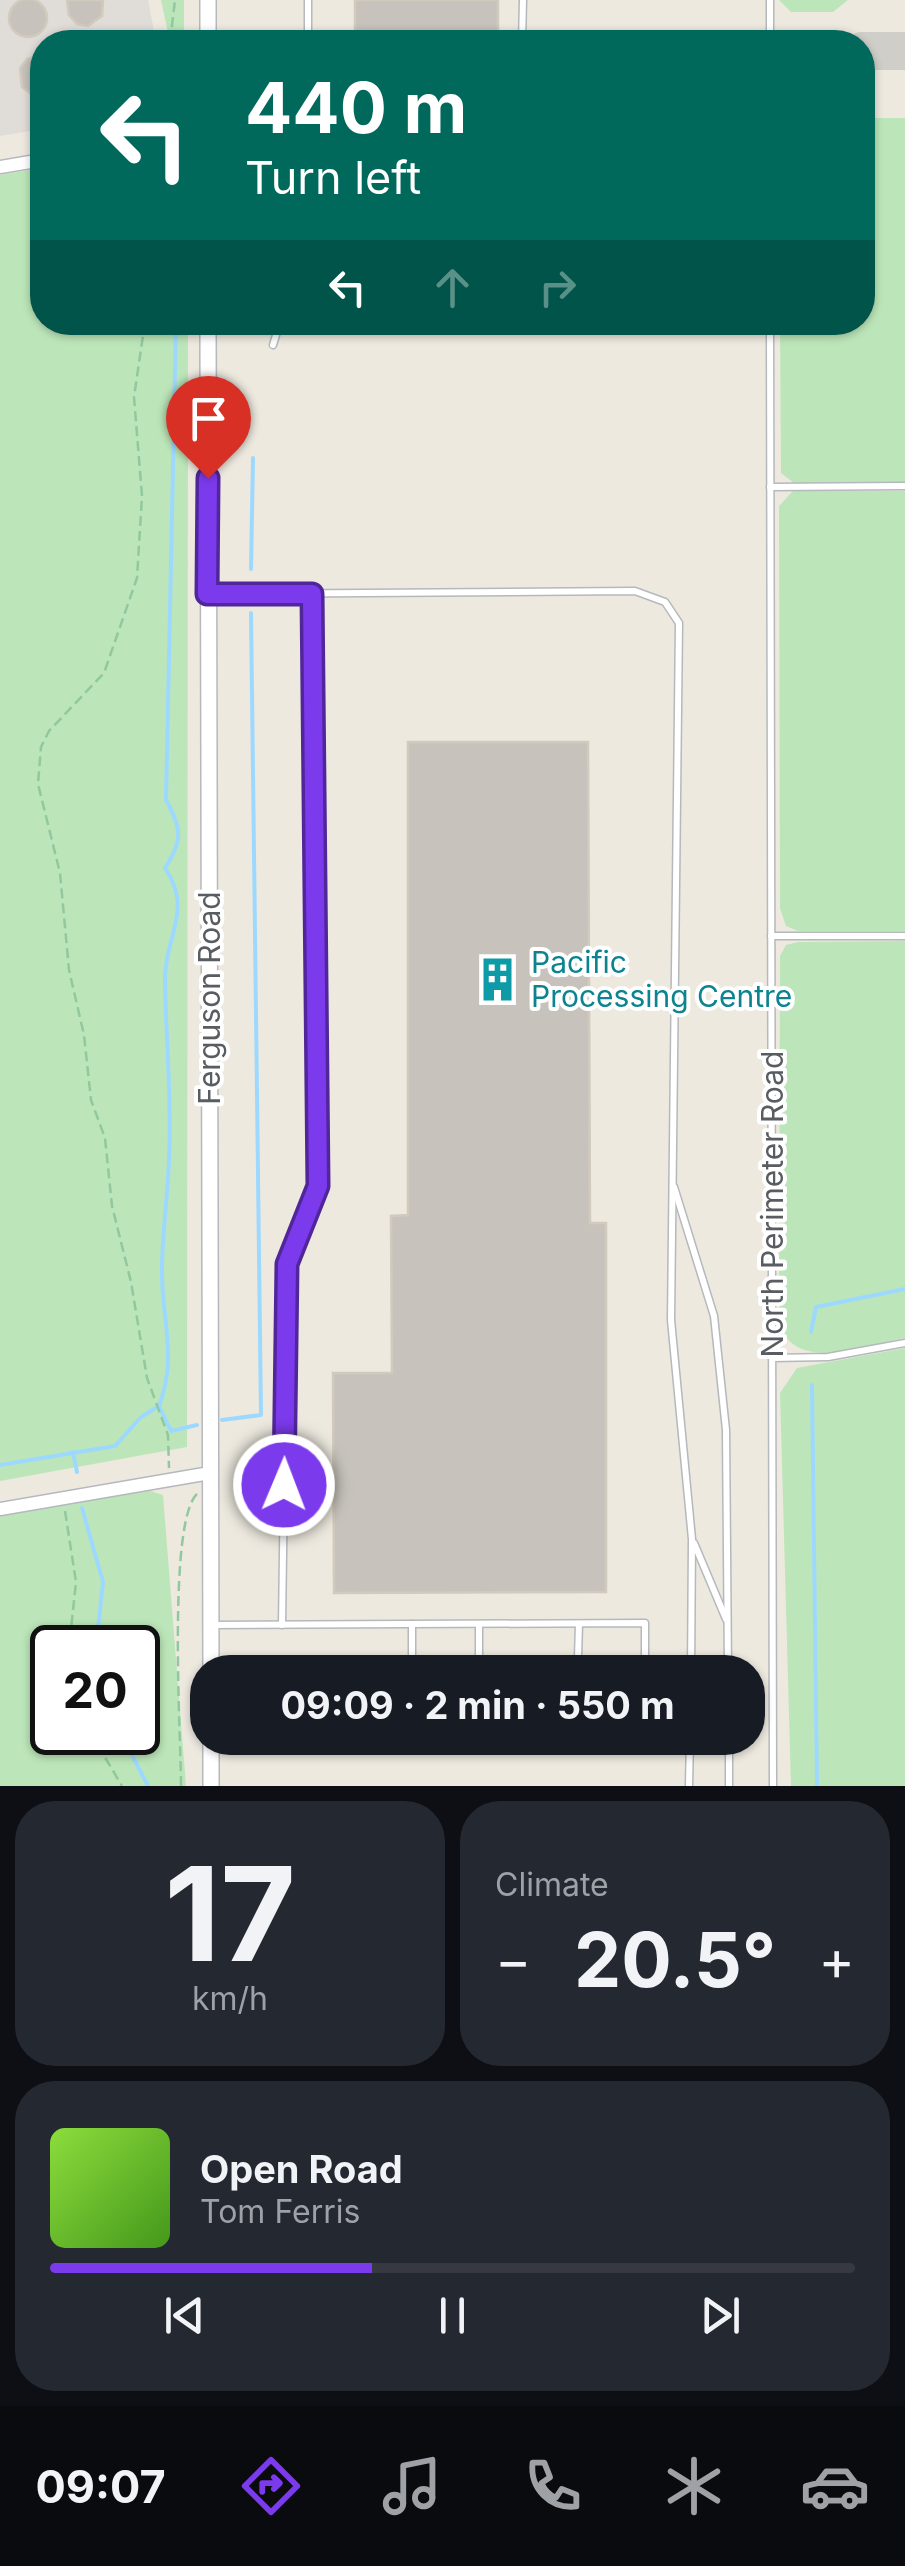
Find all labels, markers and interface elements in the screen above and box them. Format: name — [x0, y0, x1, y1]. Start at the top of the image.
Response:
text: 440 m — [245, 65, 467, 150]
icon: left — [80, 70, 210, 200]
text: Turn left — [245, 150, 421, 205]
icon: left — [320, 260, 375, 315]
icon: ahead — [425, 260, 480, 315]
icon: right — [530, 260, 585, 315]
pin — [166, 376, 251, 479]
icon: arrive — [181, 391, 236, 446]
street label: Ferguson Road — [191, 891, 227, 1105]
place label: Pacific Processing Centre — [531, 944, 792, 1014]
building icon: Pacific Processing Centre — [474, 955, 522, 1003]
street label: North Perimeter Road — [754, 1051, 790, 1357]
position arrow — [232, 1433, 336, 1537]
speed limit sign: 20 — [30, 1625, 160, 1755]
text: 09:09 · 2 min · 550 m — [280, 1682, 675, 1728]
text: 17 — [164, 1835, 296, 1992]
text: Climate — [495, 1865, 609, 1904]
text: 20.5° — [574, 1914, 776, 2005]
text: − — [495, 1927, 531, 1993]
text: + — [819, 1927, 855, 1993]
text: km/h — [192, 1979, 268, 2018]
text: Open Road — [200, 2146, 403, 2192]
text: Tom Ferris — [200, 2192, 360, 2231]
icon: previous — [157, 2288, 212, 2343]
icon: pause — [425, 2288, 480, 2343]
icon: next — [693, 2288, 748, 2343]
icon: directions — [236, 2451, 306, 2521]
icon: music — [377, 2451, 447, 2521]
icon: phone — [518, 2451, 588, 2521]
icon: climate — [659, 2451, 729, 2521]
icon: car — [800, 2451, 870, 2521]
text: 09:07 — [35, 2459, 166, 2514]

